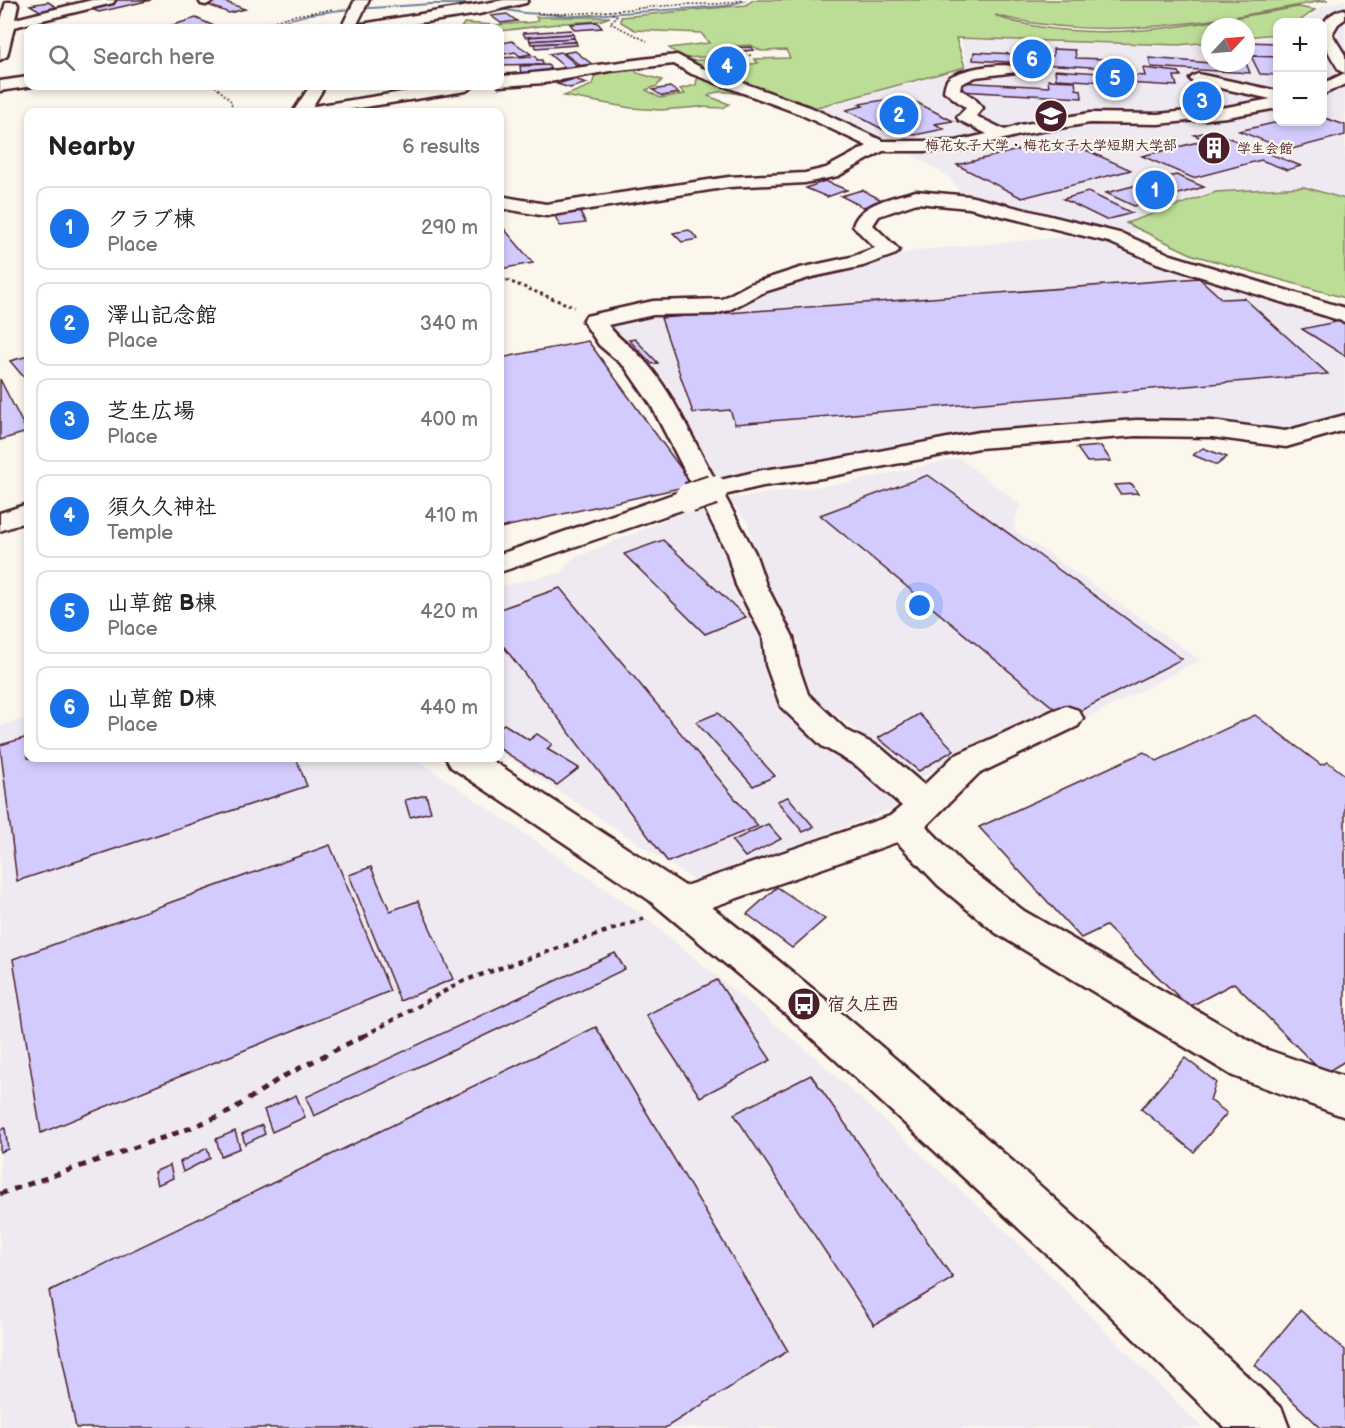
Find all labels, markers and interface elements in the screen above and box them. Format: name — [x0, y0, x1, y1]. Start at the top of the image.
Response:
north arrow — [1201, 18, 1255, 72]
map controls — [1273, 18, 1327, 126]
button: + — [1273, 18, 1327, 72]
search box — [24, 24, 504, 90]
pin: 6 — [1012, 36, 1052, 82]
icon: search — [45, 41, 78, 74]
text: Search here — [93, 44, 215, 71]
pin: 4 — [708, 44, 746, 88]
pin: 5 — [1096, 56, 1134, 100]
button: − — [1273, 72, 1327, 126]
pin: 3 — [1182, 78, 1222, 124]
pin: 2 — [880, 92, 918, 138]
school or university icon: 梅花女子大学・梅花女子大学短期大学部 — [1033, 98, 1069, 134]
building icon: 学生会館 — [1196, 130, 1232, 166]
text: Nearby — [48, 132, 135, 163]
text: 6 results — [402, 135, 480, 159]
place label: 梅花女子大学・梅花女子大学短期大学部 — [925, 137, 1177, 154]
place label: 学生会館 — [1237, 140, 1293, 157]
pin: 1 — [1136, 168, 1174, 213]
text: クラブ棟 — [107, 206, 195, 233]
text: 1 — [65, 216, 74, 240]
text: 290 m — [421, 216, 478, 240]
text: Place — [107, 233, 158, 257]
text: 澤山記念館 — [107, 302, 217, 329]
text: 2 — [64, 312, 75, 336]
text: 340 m — [420, 312, 478, 336]
text: Place — [107, 329, 158, 353]
text: 芝生広場 — [107, 398, 195, 425]
text: 3 — [64, 408, 75, 432]
text: 400 m — [420, 408, 478, 432]
text: Place — [107, 425, 158, 449]
text: 須久久神社 — [107, 494, 217, 521]
text: 4 — [64, 504, 75, 528]
text: 410 m — [424, 504, 478, 528]
text: Temple — [107, 521, 173, 545]
text: 山草館 B棟 — [107, 590, 216, 617]
your location — [905, 591, 934, 620]
text: 5 — [64, 600, 75, 624]
text: 420 m — [420, 600, 478, 624]
text: Place — [107, 617, 158, 641]
text: 山草館 D棟 — [107, 686, 216, 713]
text: 6 — [63, 696, 76, 720]
text: 440 m — [420, 696, 478, 720]
text: Place — [107, 713, 158, 737]
bus stop icon: 宿久庄西 — [786, 986, 822, 1022]
place label: 宿久庄西 — [827, 994, 899, 1015]

